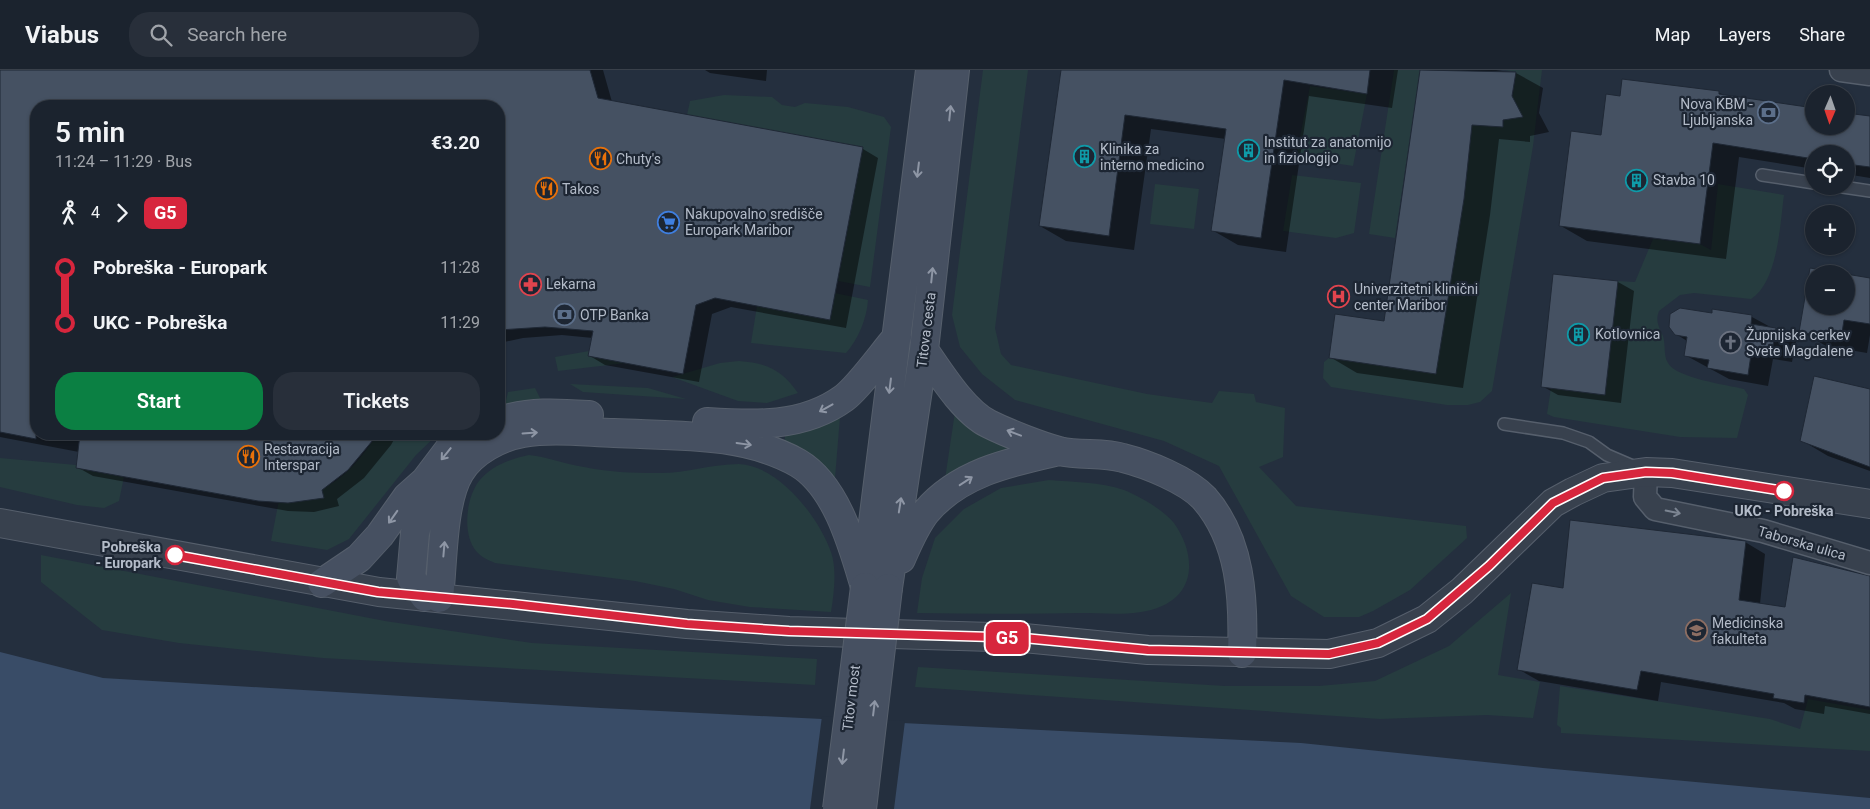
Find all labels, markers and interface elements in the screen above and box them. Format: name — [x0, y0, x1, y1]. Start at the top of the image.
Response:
search box — [129, 12, 479, 57]
text: Viabus — [25, 21, 99, 49]
icon: search — [147, 21, 175, 49]
text: Search here — [187, 23, 287, 46]
text: Map — [1655, 24, 1690, 45]
text: Layers — [1718, 24, 1771, 45]
text: Share — [1799, 24, 1845, 45]
north arrow — [1805, 85, 1855, 135]
map controls — [1805, 85, 1855, 315]
place label: Nova KBM - Ljubljanska — [1680, 96, 1753, 128]
bank icon: Nova KBM - Ljubljanska — [1757, 100, 1781, 124]
one-way arrow — [945, 106, 955, 122]
text: 5 min — [55, 116, 125, 149]
text: €3.20 — [431, 131, 480, 154]
place label: Institut za anatomijo in fiziologijo — [1264, 134, 1392, 166]
building icon: Institut za anatomijo in fiziologijo — [1236, 138, 1260, 162]
place label: Klinika za interno medicino — [1100, 141, 1205, 173]
building icon: Klinika za interno medicino — [1072, 145, 1096, 169]
button: locate — [1805, 145, 1855, 195]
restaurant icon: Chuty's — [588, 147, 612, 171]
place label: Chuty's — [616, 151, 661, 167]
text: 11:24 – 11:29 · Bus — [55, 152, 192, 171]
one-way arrow — [913, 162, 923, 178]
building icon: Stavba 10 — [1625, 168, 1649, 192]
place label: Stavba 10 — [1653, 172, 1715, 188]
restaurant icon: Takos — [534, 177, 558, 201]
place label: Takos — [562, 181, 600, 197]
icon: walk — [55, 199, 83, 227]
icon: forward — [108, 199, 136, 227]
text: G5 — [154, 202, 177, 223]
text: 4 — [91, 203, 100, 222]
button: + — [1805, 205, 1855, 255]
place label: Nakupovalno središče Europark Maribor — [685, 206, 823, 238]
supermarket icon: Nakupovalno središče Europark Maribor — [657, 210, 681, 234]
text: Pobreška - Europark — [93, 256, 267, 279]
text: 11:28 — [440, 258, 480, 277]
button: − — [1805, 265, 1855, 315]
one-way arrow — [927, 267, 937, 283]
pharmacy icon: Lekarna — [518, 272, 542, 296]
place label: Lekarna — [546, 276, 596, 292]
place label: Univerzitetni klinični center Maribor — [1354, 281, 1478, 313]
hospital icon: Univerzitetni klinični center Maribor — [1326, 285, 1350, 309]
street label: Titova cesta — [913, 291, 939, 369]
bank icon: OTP Banka — [552, 303, 576, 327]
place label: OTP Banka — [580, 307, 649, 323]
text: UKC - Pobreška — [93, 311, 227, 334]
text: 11:29 — [440, 313, 480, 332]
building icon: Kotlovnica — [1567, 322, 1591, 346]
place label: Kotlovnica — [1595, 326, 1660, 342]
place label: Župnijska cerkev Svete Magdalene — [1746, 326, 1853, 359]
church icon: Župnijska cerkev Svete Magdalene — [1718, 331, 1742, 355]
button: Start — [55, 372, 263, 430]
button: Tickets — [273, 372, 480, 430]
one-way arrow — [885, 377, 895, 393]
one-way arrow — [819, 404, 833, 414]
one-way arrow — [1007, 428, 1022, 438]
one-way arrow — [522, 429, 538, 438]
one-way arrow — [736, 439, 752, 449]
place label: Restavracija Interspar — [264, 441, 340, 473]
restaurant icon: Restavracija Interspar — [236, 445, 260, 469]
one-way arrow — [441, 447, 452, 460]
one-way arrow — [959, 475, 973, 486]
marker: UKC - Pobreška — [1774, 481, 1794, 501]
one-way arrow — [896, 497, 906, 513]
place label: UKC - Pobreška — [1735, 503, 1834, 519]
one-way arrow — [1665, 507, 1681, 517]
one-way arrow — [388, 510, 398, 524]
street label: Taborska ulica — [1756, 523, 1848, 563]
place label: Pobreška - Europark — [96, 539, 162, 571]
one-way arrow — [439, 542, 449, 558]
marker: Pobreška - Europark — [165, 545, 185, 565]
place label: Medicinska fakulteta — [1712, 615, 1783, 647]
school or university icon: Medicinska fakulteta — [1684, 619, 1708, 643]
line badge: G5 — [984, 622, 1030, 654]
text: G5 — [996, 627, 1018, 648]
street label: Titov most — [839, 664, 863, 732]
one-way arrow — [869, 701, 879, 717]
one-way arrow — [838, 749, 848, 765]

